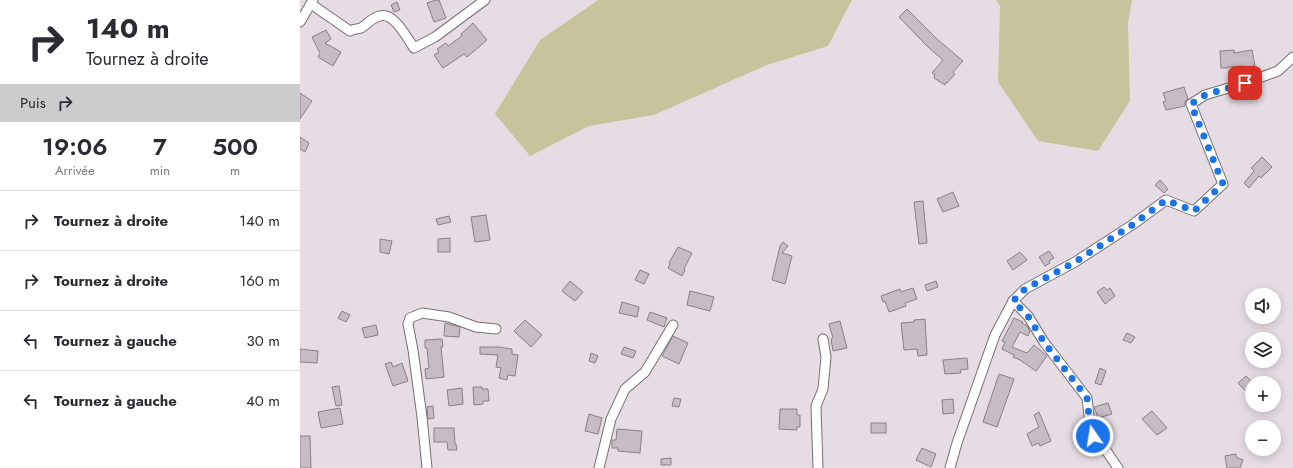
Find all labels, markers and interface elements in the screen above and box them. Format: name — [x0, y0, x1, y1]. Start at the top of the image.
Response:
text: 140 m — [86, 8, 170, 49]
icon: right — [20, 16, 72, 68]
text: Tournez à droite — [86, 46, 209, 72]
pin — [1228, 66, 1262, 100]
icon: arrive — [1234, 72, 1256, 94]
text: Puis — [20, 92, 46, 114]
icon: right — [54, 92, 76, 114]
text: 19:06 — [42, 129, 108, 164]
text: 7 — [153, 129, 167, 164]
text: 500 — [212, 129, 258, 164]
text: Arrivée — [55, 161, 95, 180]
text: min — [150, 161, 170, 180]
text: m — [230, 161, 240, 180]
icon: right — [20, 210, 42, 232]
text: Tournez à droite — [54, 210, 168, 232]
text: 140 m — [239, 210, 280, 232]
icon: right — [20, 270, 42, 292]
text: Tournez à droite — [54, 270, 168, 292]
text: 160 m — [239, 270, 280, 292]
map controls — [1245, 288, 1281, 456]
button: sound — [1245, 288, 1281, 324]
icon: left — [20, 330, 42, 352]
text: Tournez à gauche — [54, 330, 177, 352]
text: 30 m — [247, 330, 280, 352]
button: layers — [1245, 332, 1281, 368]
button: + — [1245, 376, 1281, 412]
icon: left — [20, 390, 42, 412]
text: Tournez à gauche — [54, 390, 177, 412]
text: 40 m — [246, 390, 280, 412]
position arrow — [1072, 415, 1114, 457]
button: − — [1245, 420, 1281, 456]

